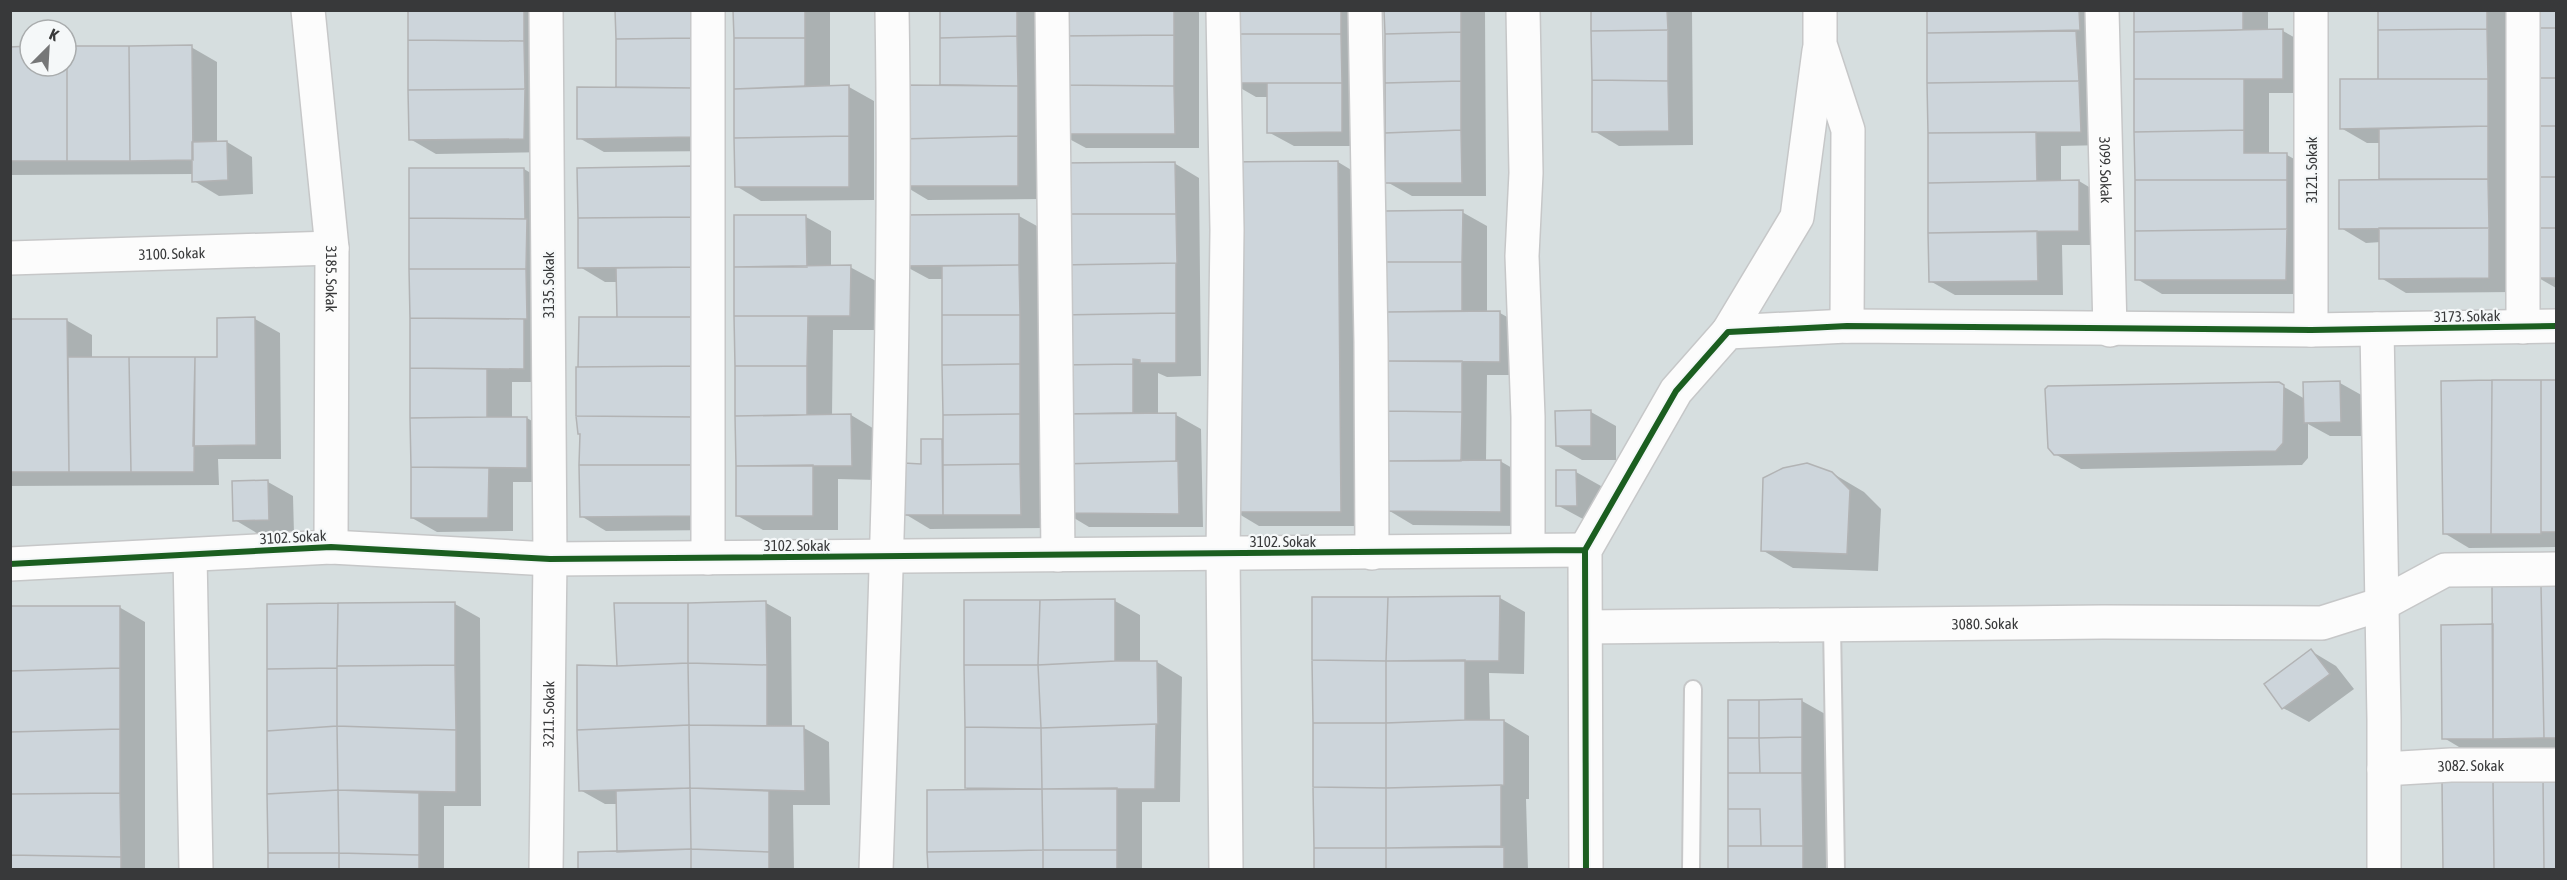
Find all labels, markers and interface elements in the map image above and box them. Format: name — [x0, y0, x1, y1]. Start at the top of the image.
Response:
north arrow — [18, 18, 78, 78]
text: K — [47, 24, 61, 44]
street label: 3099. Sokak — [2097, 136, 2115, 204]
street label: 3121. Sokak — [2303, 136, 2320, 203]
street label: 3100. Sokak — [138, 243, 206, 263]
street label: 3185. Sokak — [323, 245, 341, 312]
street label: 3135. Sokak — [540, 251, 557, 318]
street label: 3173. Sokak — [2434, 307, 2501, 325]
street label: 3102. Sokak — [259, 527, 327, 547]
street label: 3102. Sokak — [1250, 533, 1317, 550]
street label: 3102. Sokak — [764, 537, 831, 554]
street label: 3080. Sokak — [1952, 614, 2019, 632]
street label: 3211. Sokak — [539, 680, 557, 747]
street label: 3082. Sokak — [2437, 756, 2505, 774]

